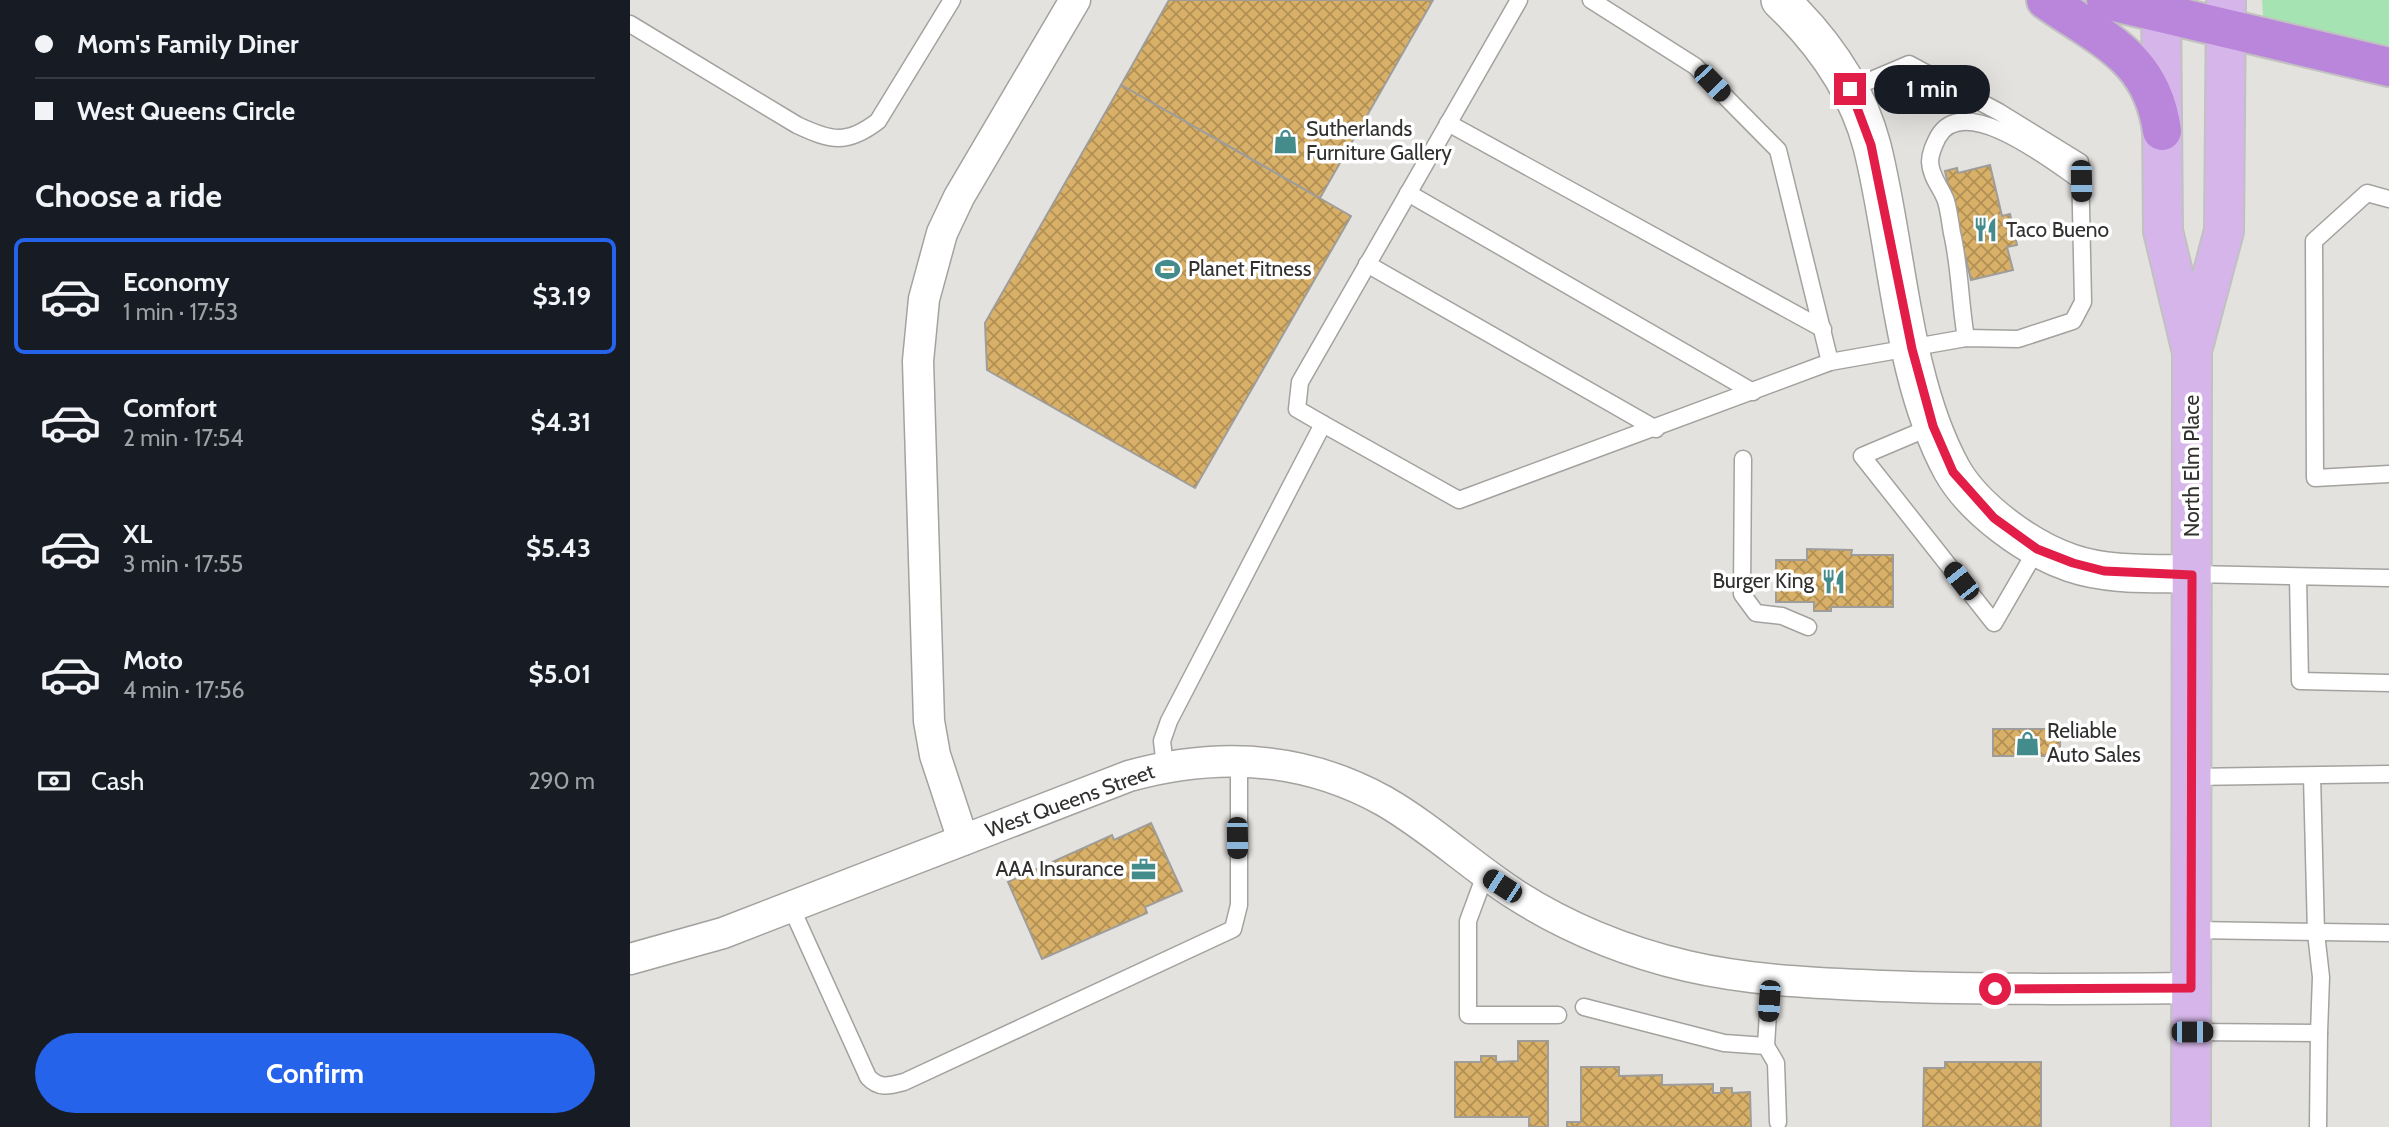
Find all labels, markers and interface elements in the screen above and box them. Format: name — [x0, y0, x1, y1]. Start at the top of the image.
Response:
text: Mom's Family Diner — [77, 28, 299, 60]
car — [1690, 61, 1735, 105]
callout: 1 min — [1874, 64, 1990, 114]
route end — [1834, 73, 1866, 105]
text: 1 min — [1906, 75, 1958, 103]
text: West Queens Circle — [77, 95, 295, 127]
place label: Sutherlands Furniture Gallery — [1306, 116, 1452, 165]
shop icon: Sutherlands Furniture Gallery — [1272, 127, 1300, 155]
car — [2071, 160, 2092, 202]
text: Choose a ride — [35, 176, 222, 215]
restaurant icon: Taco Bueno — [1972, 216, 2000, 244]
place label: Taco Bueno — [2006, 217, 2109, 242]
sports icon: Planet Fitness — [1154, 255, 1182, 283]
place label: Planet Fitness — [1188, 256, 1312, 281]
icon: car — [39, 265, 102, 328]
text: Economy — [123, 266, 229, 298]
text: $3.19 — [532, 280, 591, 312]
text: 1 min · 17:53 — [123, 298, 238, 326]
icon: car — [39, 391, 102, 454]
text: Comfort — [123, 392, 217, 424]
street label: North Elm Place — [2179, 394, 2204, 537]
text: $4.31 — [530, 406, 591, 438]
text: 2 min · 17:54 — [123, 424, 244, 452]
icon: car — [39, 517, 102, 580]
text: XL — [123, 518, 152, 550]
text: $5.43 — [526, 532, 591, 564]
text: 3 min · 17:55 — [123, 550, 243, 578]
car — [1940, 558, 1983, 604]
restaurant icon: Burger King — [1820, 567, 1848, 595]
place label: Burger King — [1712, 568, 1815, 593]
icon: car — [39, 643, 102, 706]
text: Moto — [123, 644, 183, 676]
text: $5.01 — [528, 658, 591, 690]
text: 4 min · 17:56 — [123, 676, 245, 704]
place label: Reliable Auto Sales — [2047, 718, 2141, 767]
shop icon: Reliable Auto Sales — [2013, 729, 2041, 757]
street label: West Queens Street — [982, 758, 1158, 843]
icon: cash — [35, 762, 73, 800]
text: Cash — [91, 765, 144, 797]
text: 290 m — [528, 767, 595, 795]
car — [1227, 817, 1248, 859]
office icon: AAA Insurance — [1130, 855, 1158, 883]
place label: AAA Insurance — [995, 856, 1124, 881]
car — [1479, 866, 1526, 906]
route start — [1979, 973, 2011, 1005]
car — [1758, 979, 1781, 1023]
car — [2172, 1022, 2214, 1043]
button: Confirm — [35, 1033, 595, 1113]

